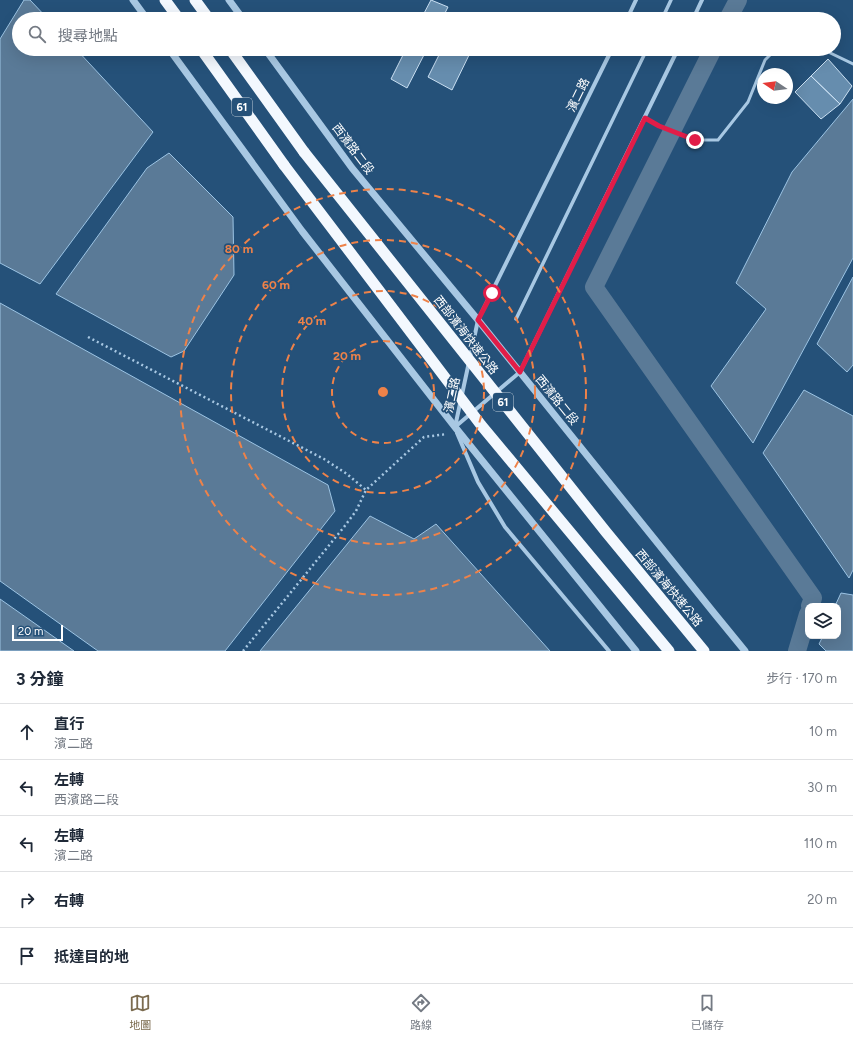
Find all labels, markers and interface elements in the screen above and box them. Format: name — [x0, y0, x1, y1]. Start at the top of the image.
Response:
search box — [12, 12, 841, 56]
icon: search — [26, 23, 48, 45]
text: 搜尋地點 — [58, 27, 118, 45]
north arrow — [757, 68, 793, 104]
street label: 濱二路 — [564, 76, 592, 114]
road number: 61 — [232, 98, 252, 116]
street label: 西濱路二段 — [329, 121, 377, 177]
route end — [686, 131, 704, 149]
text: 80 m — [225, 242, 253, 256]
text: 60 m — [262, 278, 290, 292]
route start — [483, 284, 501, 302]
street label: 西部濱海快速公路 — [431, 293, 501, 377]
text: 40 m — [298, 314, 326, 328]
text: 20 m — [333, 349, 361, 363]
street label: 西濱路二段 — [533, 372, 581, 428]
street label: 濱二路 — [441, 376, 463, 414]
centre of rings — [376, 385, 390, 399]
road number: 61 — [493, 393, 513, 411]
street label: 西部濱海快速公路 — [633, 547, 705, 629]
map controls — [805, 603, 841, 639]
button: layers — [805, 603, 841, 639]
scale bar — [12, 623, 63, 642]
text: 20 m — [18, 625, 43, 638]
text: 3 分鐘 — [16, 669, 64, 689]
text: 步行 · 170 m — [766, 671, 837, 686]
text: 直行 — [54, 715, 84, 733]
icon: ahead — [16, 721, 38, 743]
text: 10 m — [809, 724, 837, 739]
text: 濱二路 — [54, 736, 93, 751]
text: 左轉 — [54, 771, 84, 789]
icon: left — [16, 777, 38, 799]
text: 30 m — [807, 780, 837, 795]
text: 西濱路二段 — [54, 792, 119, 807]
text: 左轉 — [54, 827, 84, 845]
icon: left — [16, 833, 38, 855]
text: 110 m — [804, 836, 837, 851]
text: 濱二路 — [54, 848, 93, 863]
icon: right — [16, 889, 38, 911]
text: 右轉 — [54, 892, 84, 910]
text: 20 m — [807, 892, 837, 907]
icon: arrive — [16, 945, 38, 967]
text: 抵達目的地 — [54, 948, 129, 966]
tab: 地圖 — [129, 992, 151, 1032]
tab: 路線 — [410, 992, 432, 1032]
tab: 已儲存 — [691, 992, 724, 1032]

